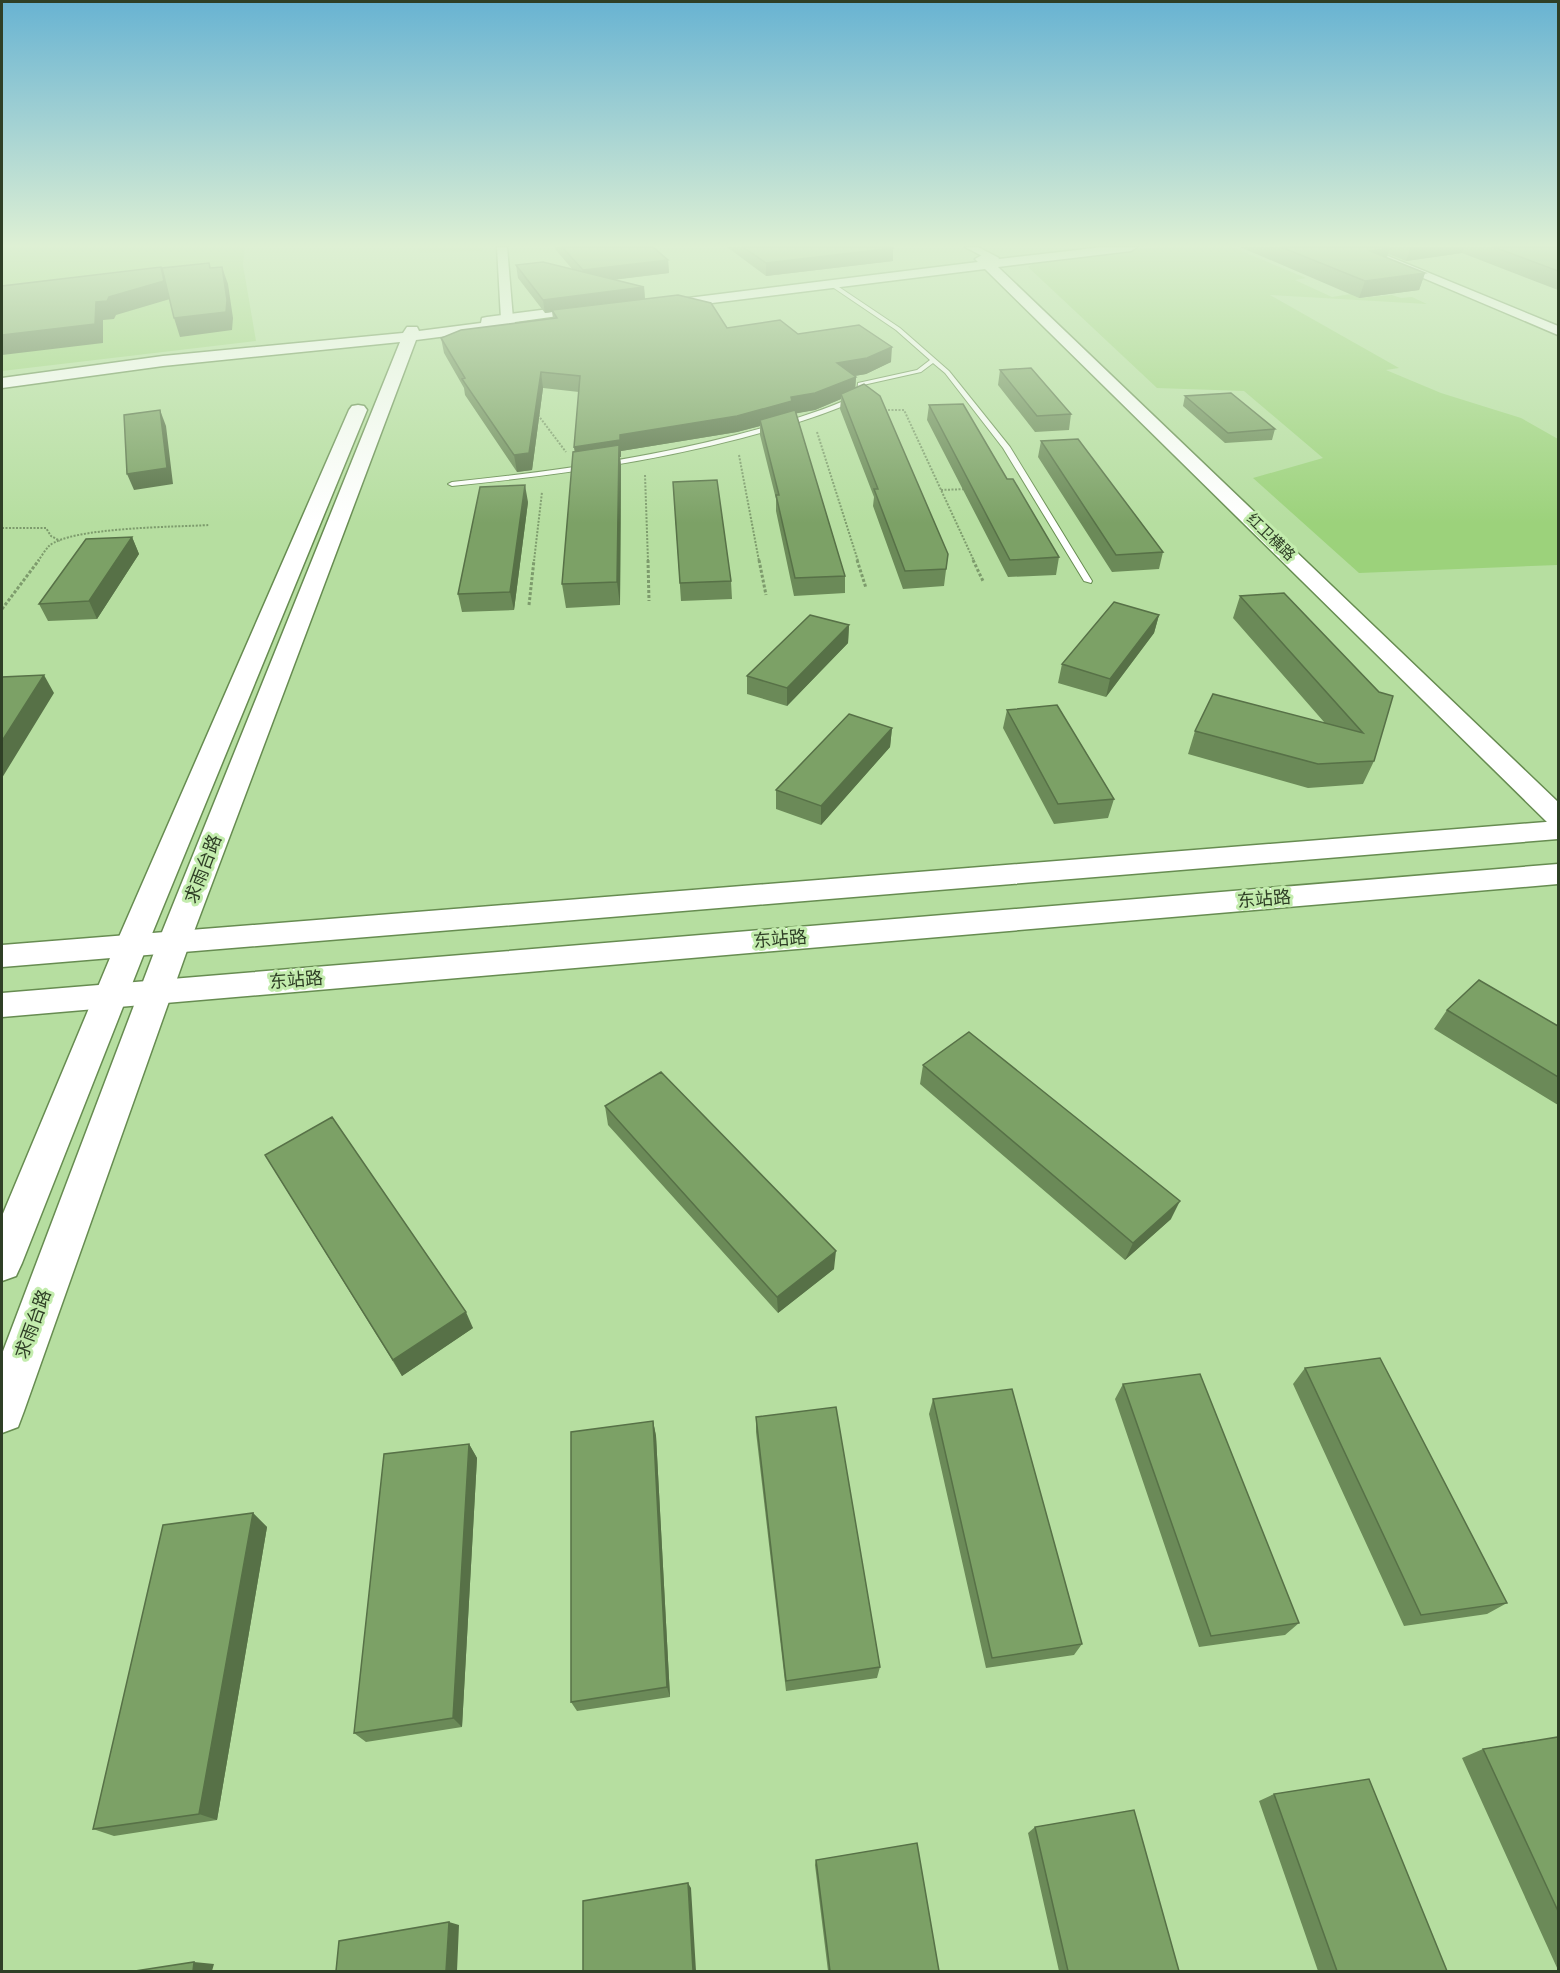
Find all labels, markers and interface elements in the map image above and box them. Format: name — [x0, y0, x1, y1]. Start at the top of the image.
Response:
street label: 红卫横路 — [1243, 510, 1299, 564]
street label: 求雨台路 — [180, 831, 226, 907]
street label: 东站路 — [1236, 886, 1292, 912]
street label: 东站路 — [752, 926, 808, 952]
street label: 东站路 — [268, 967, 324, 993]
street label: 求雨台路 — [10, 1286, 56, 1362]

